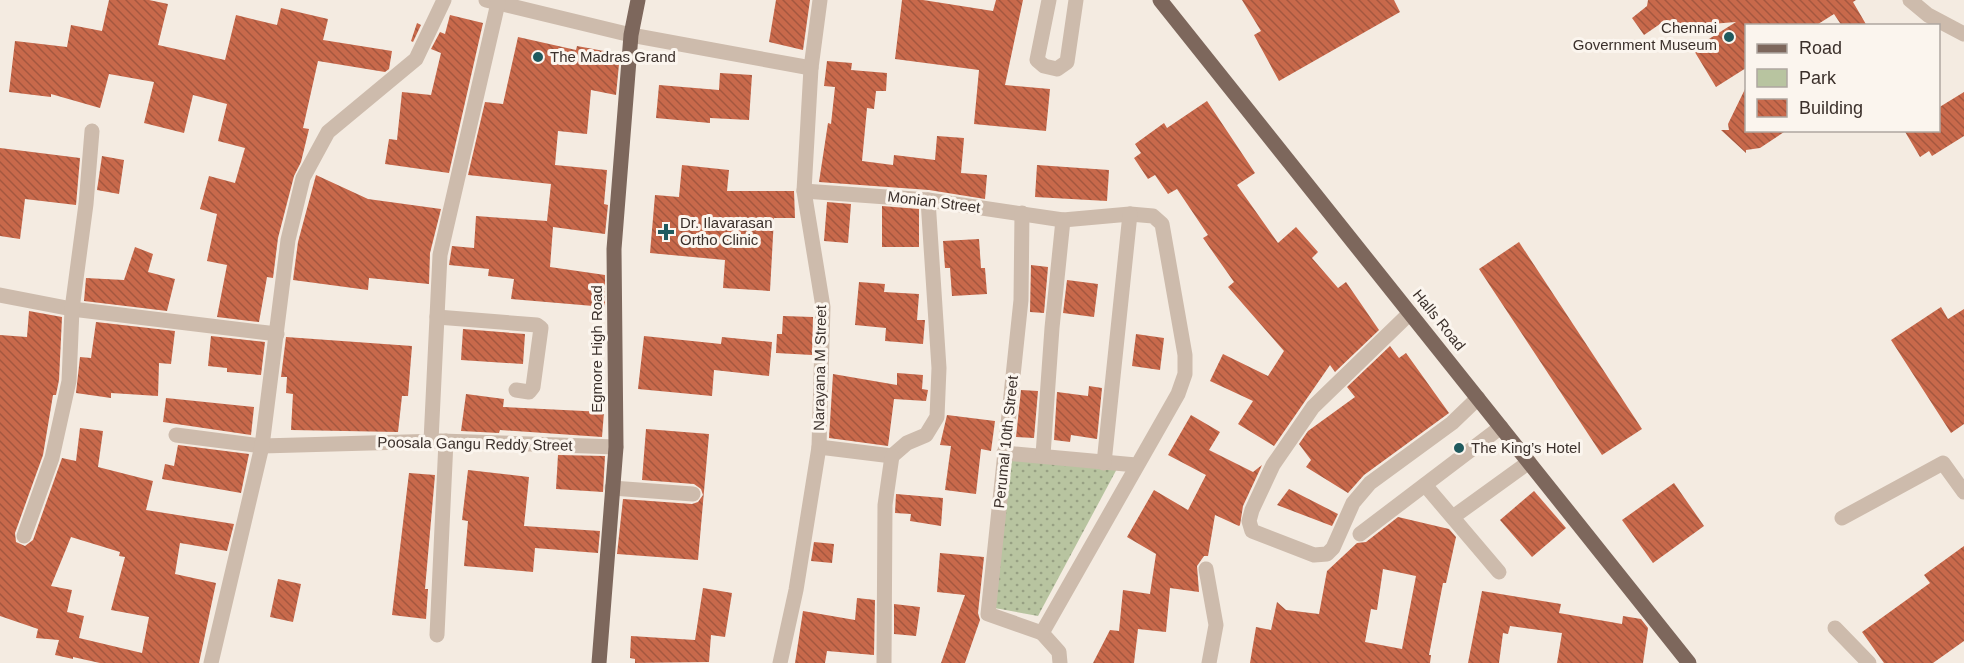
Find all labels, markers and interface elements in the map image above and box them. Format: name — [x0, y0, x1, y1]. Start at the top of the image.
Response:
place label: Chennai Government Museum — [1573, 19, 1717, 53]
legend — [1745, 24, 1940, 132]
marker: Chennai Government Museum — [1722, 30, 1736, 44]
text: Road — [1799, 38, 1842, 58]
place label: The Madras Grand — [550, 48, 676, 65]
marker: The Madras Grand — [531, 50, 545, 64]
text: Park — [1799, 68, 1837, 88]
text: Building — [1799, 98, 1863, 118]
street label: Monian Street — [887, 187, 982, 216]
place label: Dr. Ilavarasan Ortho Clinic — [680, 214, 773, 248]
marker: Dr. Ilavarasan Ortho Clinic — [657, 223, 675, 241]
street label: Egmore High Road — [588, 285, 605, 413]
street label: Halls Road — [1410, 286, 1469, 354]
street label: Narayana M Street — [810, 304, 829, 431]
street label: Perumal 10th Street — [990, 374, 1021, 509]
street label: Poosala Gangu Reddy Street — [377, 433, 574, 454]
place label: The King’s Hotel — [1471, 439, 1581, 456]
marker: The King’s Hotel — [1452, 441, 1466, 455]

